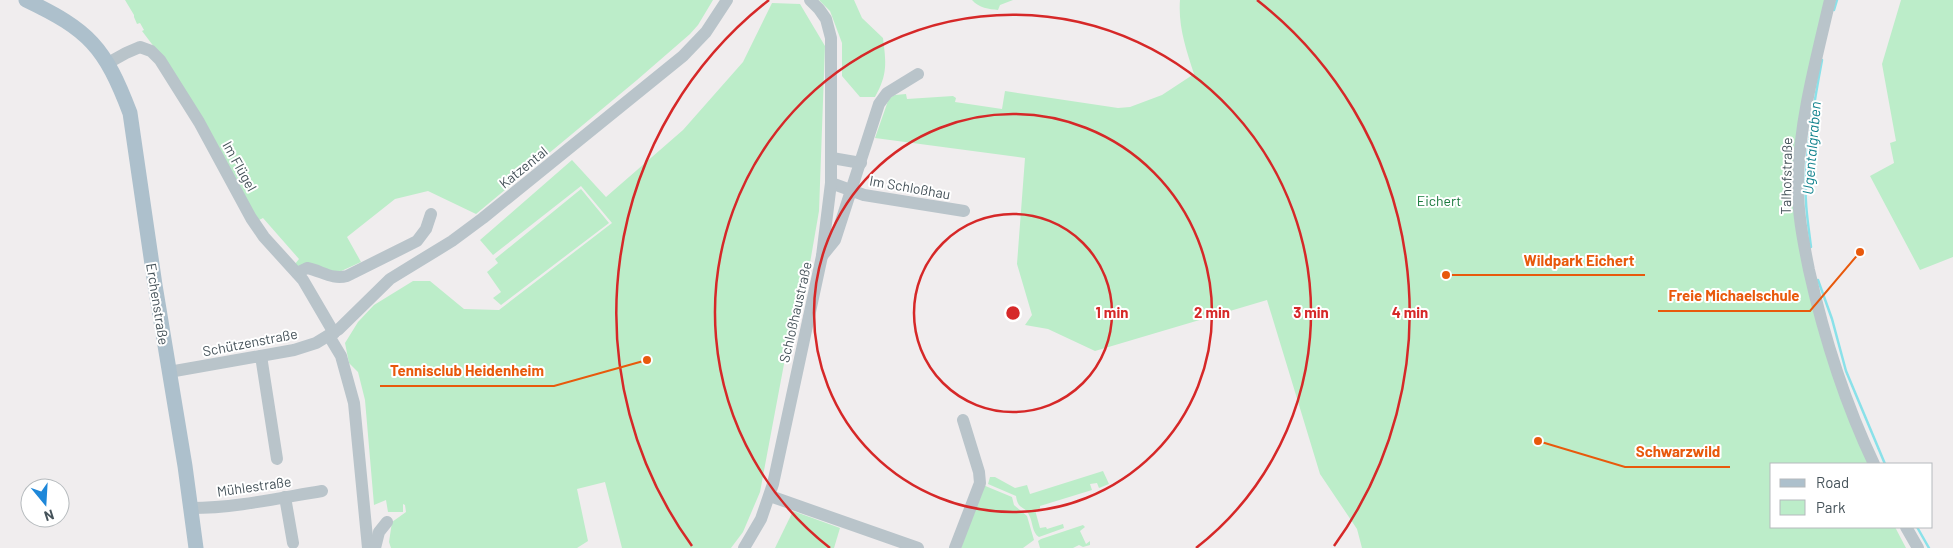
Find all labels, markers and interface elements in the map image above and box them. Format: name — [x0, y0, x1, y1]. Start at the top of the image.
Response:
water label: Ugentalgraben — [1798, 100, 1824, 195]
street label: Talhofstraße — [1777, 137, 1795, 215]
street label: Im Flügel — [219, 138, 261, 194]
street label: Katzental — [495, 142, 551, 192]
street label: Im Schloßhau — [868, 172, 952, 202]
park label: Eichert — [1417, 192, 1461, 209]
callout: Wildpark Eichert — [1514, 245, 1645, 275]
text: Wildpark Eichert — [1524, 251, 1635, 269]
street label: Schloßhaustraße — [775, 260, 815, 364]
street label: Erchenstraße — [143, 262, 173, 346]
callout: Freie Michaelschule — [1658, 281, 1810, 311]
text: Freie Michaelschule — [1668, 286, 1800, 304]
text: 1 min — [1096, 303, 1128, 321]
text: 2 min — [1194, 303, 1230, 321]
text: 3 min — [1293, 303, 1329, 321]
text: 4 min — [1392, 303, 1428, 321]
centre of rings — [1004, 304, 1022, 322]
street label: Schützenstraße — [201, 324, 299, 360]
callout: Tennisclub Heidenheim — [380, 356, 554, 386]
text: Tennisclub Heidenheim — [390, 361, 544, 379]
callout: Schwarzwild — [1625, 437, 1730, 467]
text: Schwarzwild — [1636, 442, 1720, 460]
legend — [1770, 463, 1933, 528]
street label: Mühlestraße — [216, 472, 292, 500]
text: Road — [1816, 473, 1849, 491]
north arrow — [20, 478, 70, 528]
text: Park — [1816, 498, 1846, 516]
text: N — [42, 506, 56, 525]

